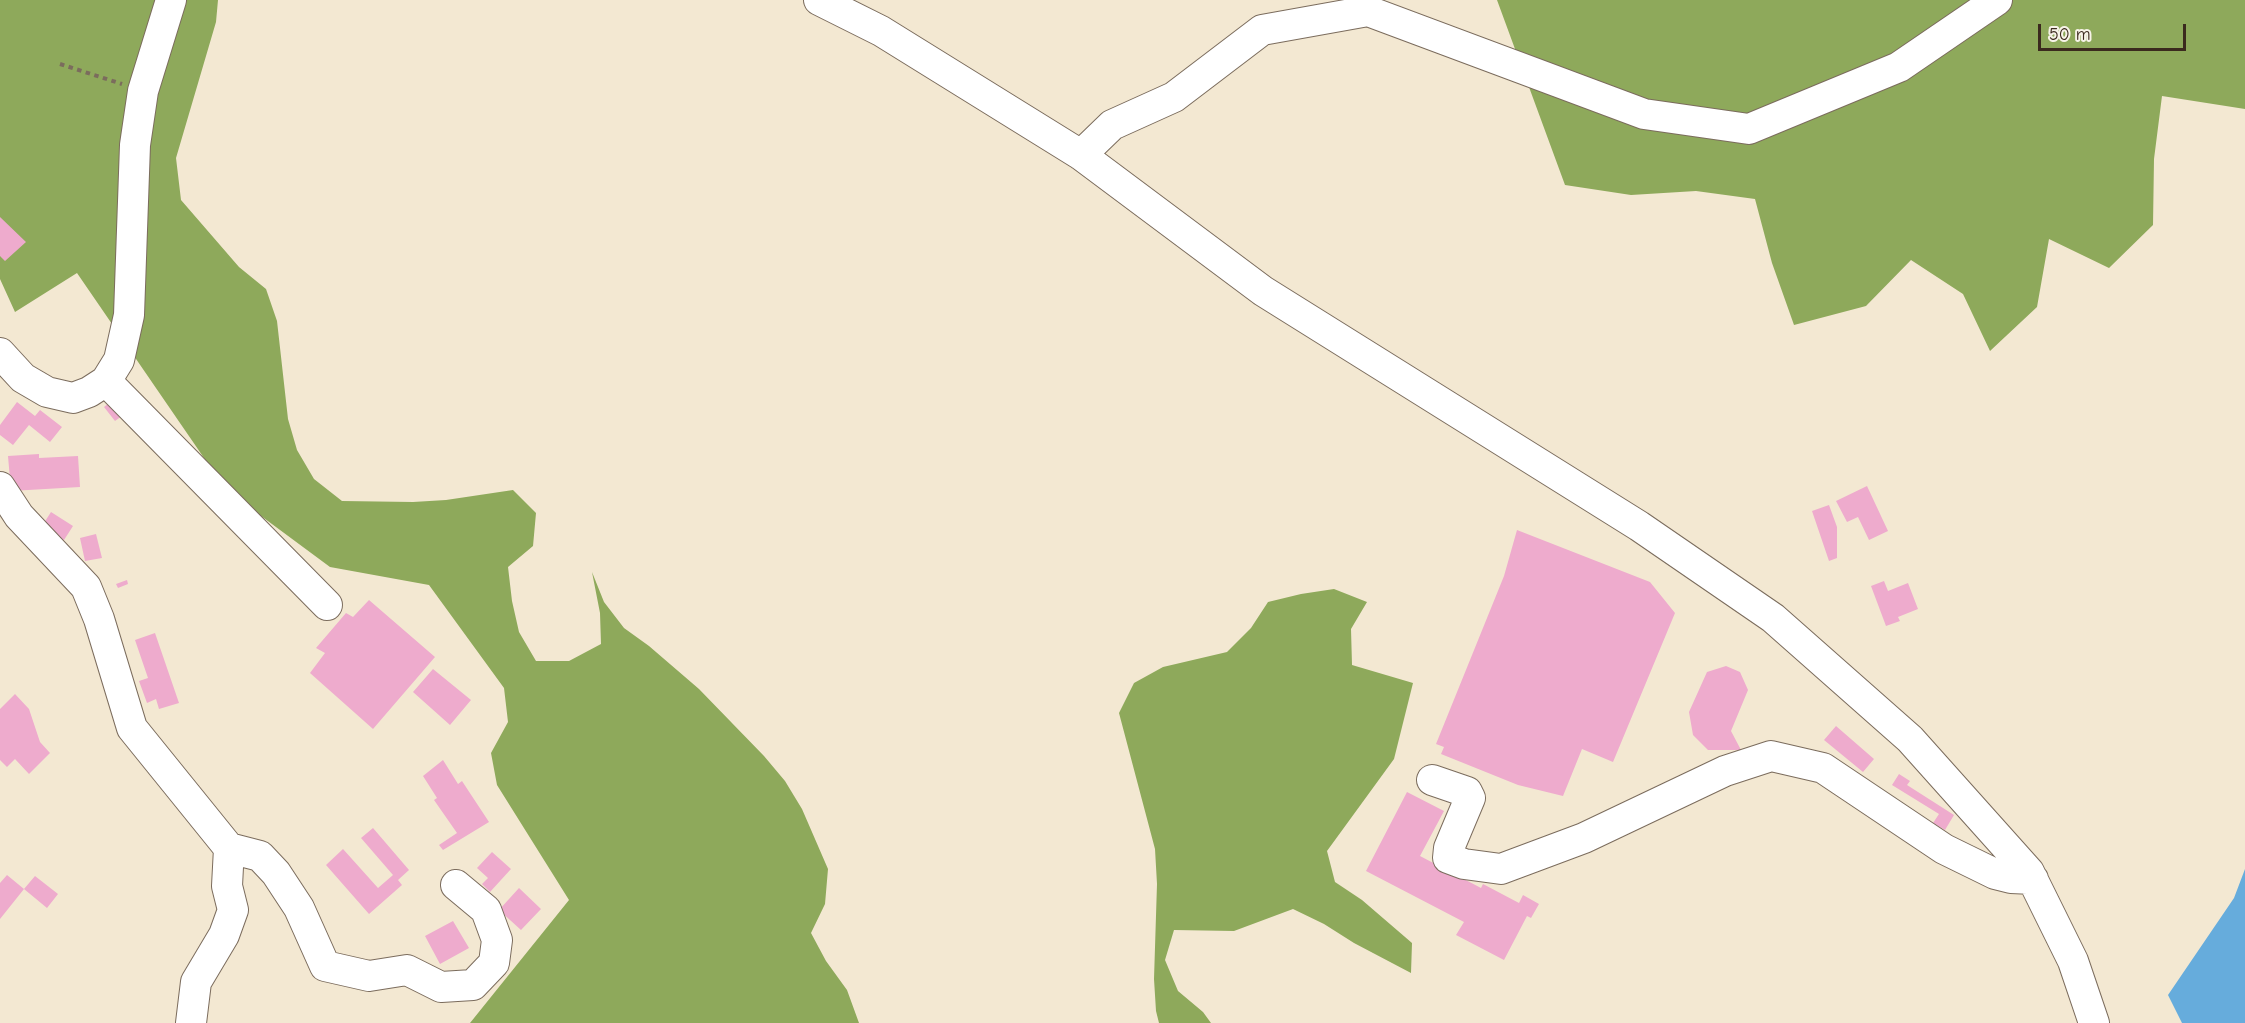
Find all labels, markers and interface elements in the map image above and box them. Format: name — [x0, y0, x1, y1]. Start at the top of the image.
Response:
scale bar — [2041, 12, 2190, 50]
text: 50 m — [2049, 24, 2091, 45]

